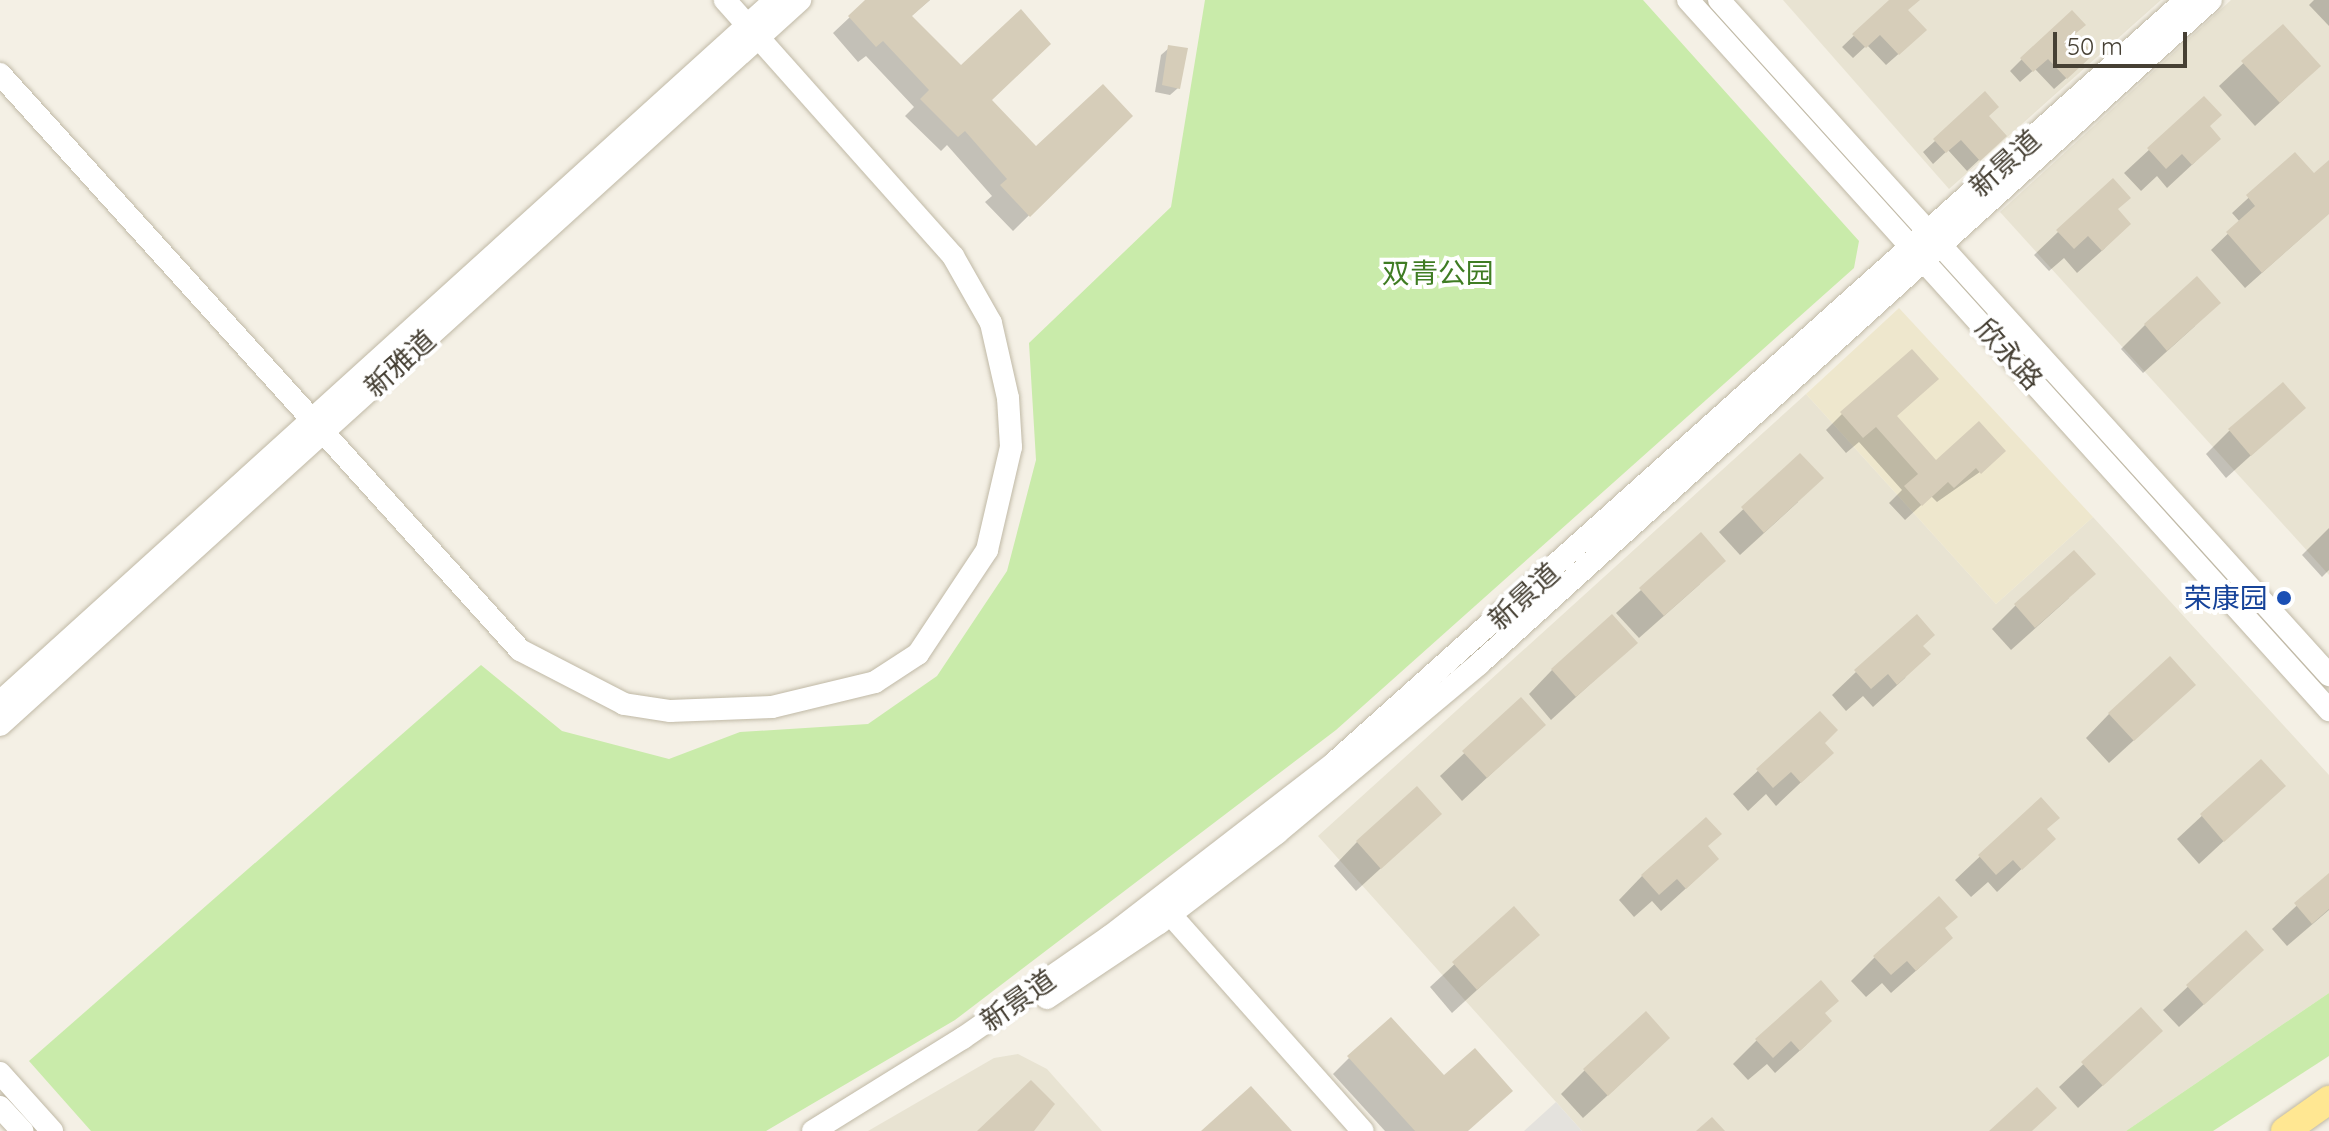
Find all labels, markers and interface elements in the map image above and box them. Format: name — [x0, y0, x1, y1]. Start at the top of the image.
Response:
scale bar — [2057, 16, 2191, 66]
text: 50 m — [2067, 31, 2123, 61]
street label: 新景道 — [1963, 122, 2047, 204]
park label: 双青公园 — [1382, 256, 1494, 290]
street label: 欣永路 — [1968, 312, 2050, 396]
street label: 新雅道 — [358, 322, 442, 404]
street label: 新景道 — [1482, 555, 1566, 637]
place label: 荣康园 — [2184, 581, 2268, 615]
marker: 荣康园 — [2275, 589, 2293, 607]
street label: 新景道 — [974, 962, 1062, 1038]

